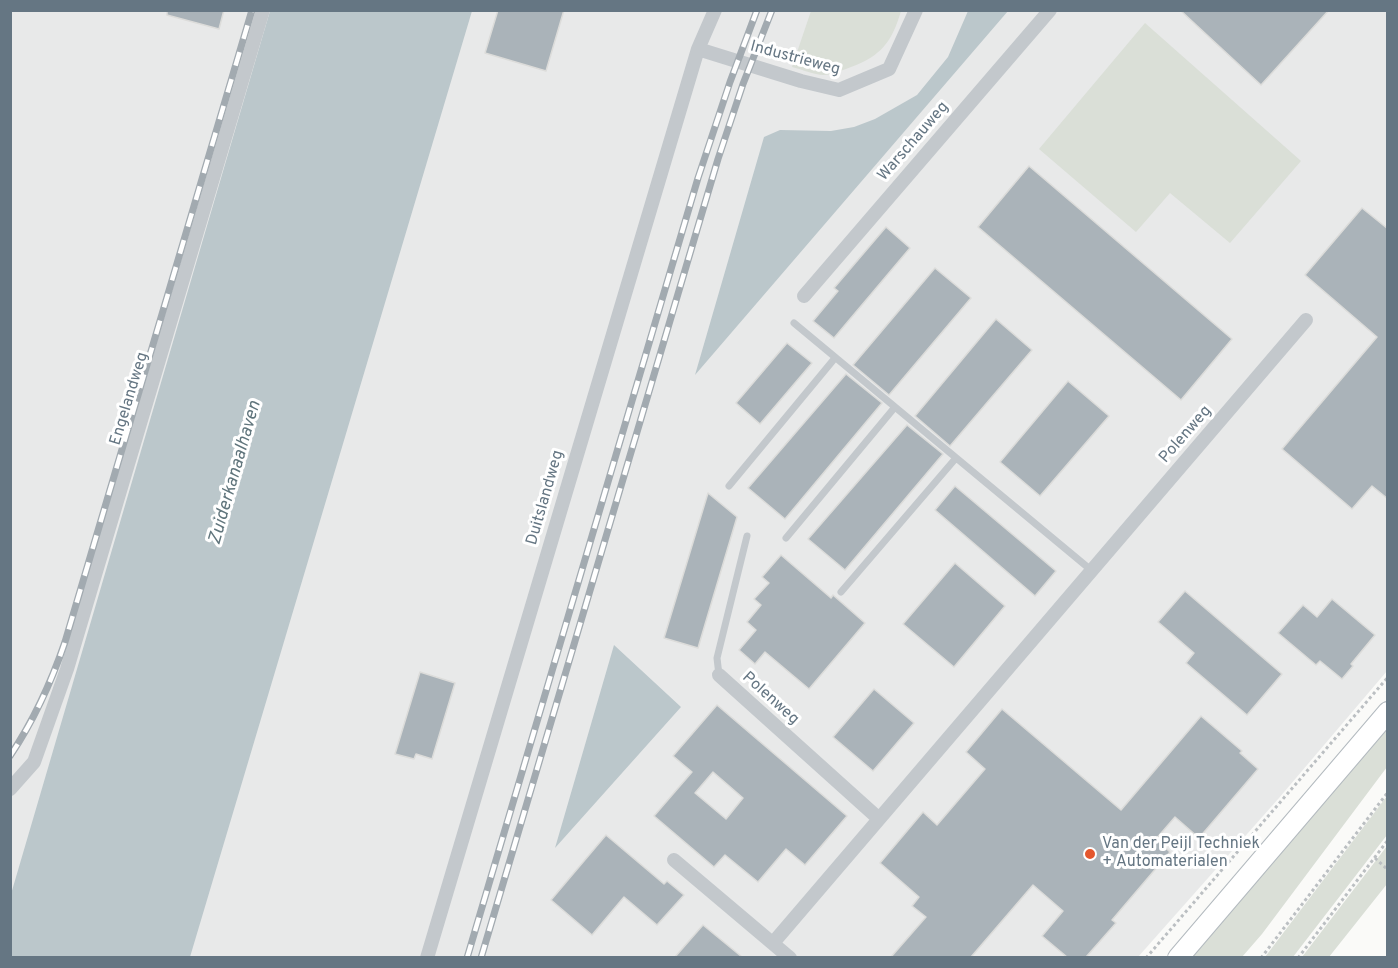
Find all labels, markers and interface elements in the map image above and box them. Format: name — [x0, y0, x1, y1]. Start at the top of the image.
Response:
street label: Industrieweg — [748, 38, 842, 80]
street label: Warschauweg — [874, 98, 954, 186]
street label: Engelandweg — [107, 350, 153, 448]
water label: Zuiderkanaalhaven — [205, 399, 267, 547]
street label: Polenweg — [1156, 402, 1216, 468]
street label: Duitslandweg — [523, 448, 569, 548]
street label: Polenweg — [738, 668, 802, 730]
place label: Van der Peijl Techniek + Automaterialen — [1102, 835, 1260, 873]
marker: Van der Peijl Techniek + Automaterialen — [1083, 847, 1097, 861]

